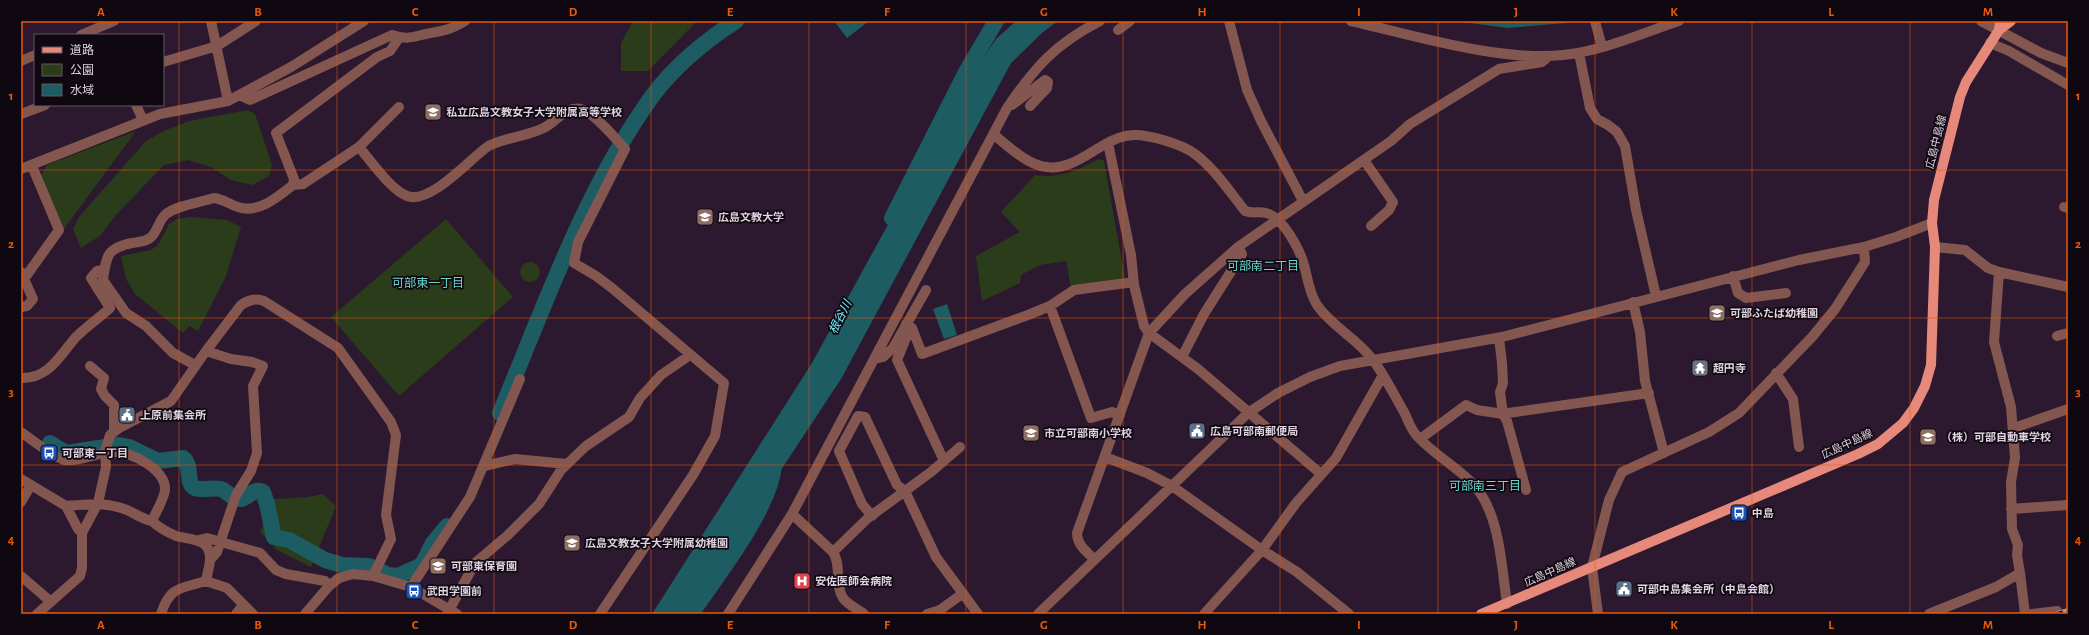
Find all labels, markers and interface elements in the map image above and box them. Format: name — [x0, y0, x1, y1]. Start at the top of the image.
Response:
text: A — [97, 6, 105, 19]
text: B — [254, 6, 262, 19]
text: C — [412, 6, 419, 19]
text: D — [569, 6, 578, 19]
text: E — [727, 6, 734, 19]
text: F — [884, 6, 891, 19]
text: G — [1040, 6, 1048, 19]
text: H — [1197, 6, 1207, 19]
text: I — [1357, 6, 1361, 19]
text: J — [1514, 6, 1518, 19]
text: K — [1670, 6, 1678, 19]
text: L — [1828, 6, 1834, 19]
text: M — [1983, 6, 1993, 19]
legend — [34, 34, 164, 106]
text: 道路 — [70, 43, 94, 56]
text: 公園 — [70, 64, 94, 76]
text: 水域 — [70, 84, 94, 96]
text: 1 — [9, 90, 13, 103]
text: 1 — [2076, 90, 2080, 103]
school or university icon: 私立広島文教女子大学附属高等学校 — [423, 102, 443, 122]
place label: 私立広島文教女子大学附属高等学校 — [446, 106, 622, 118]
street label: 広島中島線 — [1923, 114, 1948, 170]
school or university icon: 広島文教大学 — [695, 207, 715, 227]
place label: 広島文教大学 — [718, 211, 784, 223]
text: 2 — [8, 238, 14, 251]
text: 2 — [2075, 238, 2081, 251]
district label: 可部南二丁目 — [1227, 259, 1299, 272]
district label: 可部東一丁目 — [392, 276, 464, 289]
water label: 根谷川 — [826, 296, 854, 336]
school or university icon: 可部ふたば幼稚園 — [1707, 303, 1727, 323]
place label: 可部ふたば幼稚園 — [1730, 307, 1818, 319]
temple icon: 超円寺 — [1690, 358, 1710, 378]
place label: 超円寺 — [1713, 363, 1746, 374]
text: 3 — [8, 386, 14, 399]
text: 3 — [2075, 386, 2081, 399]
public building icon: 上原前集会所 — [117, 405, 137, 425]
place label: 上原前集会所 — [140, 409, 206, 421]
public building icon: 広島可部南郵便局 — [1187, 421, 1207, 441]
school or university icon: 市立可部南小学校 — [1021, 423, 1041, 443]
place label: 広島可部南郵便局 — [1210, 425, 1298, 437]
street label: 広島中島線 — [1819, 426, 1874, 461]
place label: 市立可部南小学校 — [1044, 427, 1132, 439]
school or university icon: （株）可部自動車学校 — [1918, 427, 1938, 447]
place label: （株）可部自動車学校 — [1941, 431, 2051, 443]
bus stop icon: 可部東一丁目 — [39, 443, 59, 463]
place label: 可部東一丁目 — [62, 447, 128, 459]
district label: 可部南三丁目 — [1449, 479, 1521, 492]
bus stop icon: 中島 — [1729, 503, 1749, 523]
place label: 中島 — [1752, 507, 1774, 519]
school or university icon: 広島文教女子大学附属幼稚園 — [562, 533, 582, 553]
text: 4 — [8, 534, 15, 547]
text: 4 — [2075, 534, 2082, 547]
place label: 広島文教女子大学附属幼稚園 — [585, 537, 728, 549]
street label: 広島中島線 — [1522, 555, 1577, 588]
school or university icon: 可部東保育園 — [428, 556, 448, 576]
place label: 可部東保育園 — [451, 560, 517, 572]
hospital icon: 安佐医師会病院 — [792, 571, 812, 591]
place label: 安佐医師会病院 — [815, 575, 892, 587]
public building icon: 可部中島集会所（中島会館） — [1614, 579, 1634, 599]
bus stop icon: 武田学園前 — [404, 581, 424, 601]
place label: 可部中島集会所（中島会館） — [1637, 583, 1780, 595]
place label: 武田学園前 — [427, 585, 482, 597]
text: A — [97, 619, 105, 632]
text: B — [254, 619, 262, 632]
text: C — [412, 619, 419, 632]
text: D — [569, 619, 578, 632]
text: E — [727, 619, 734, 632]
text: F — [884, 619, 891, 632]
text: G — [1040, 619, 1048, 632]
text: H — [1197, 619, 1207, 632]
text: I — [1357, 619, 1361, 632]
text: J — [1514, 619, 1518, 632]
text: K — [1670, 619, 1678, 632]
text: L — [1828, 619, 1834, 632]
text: M — [1983, 619, 1993, 632]

